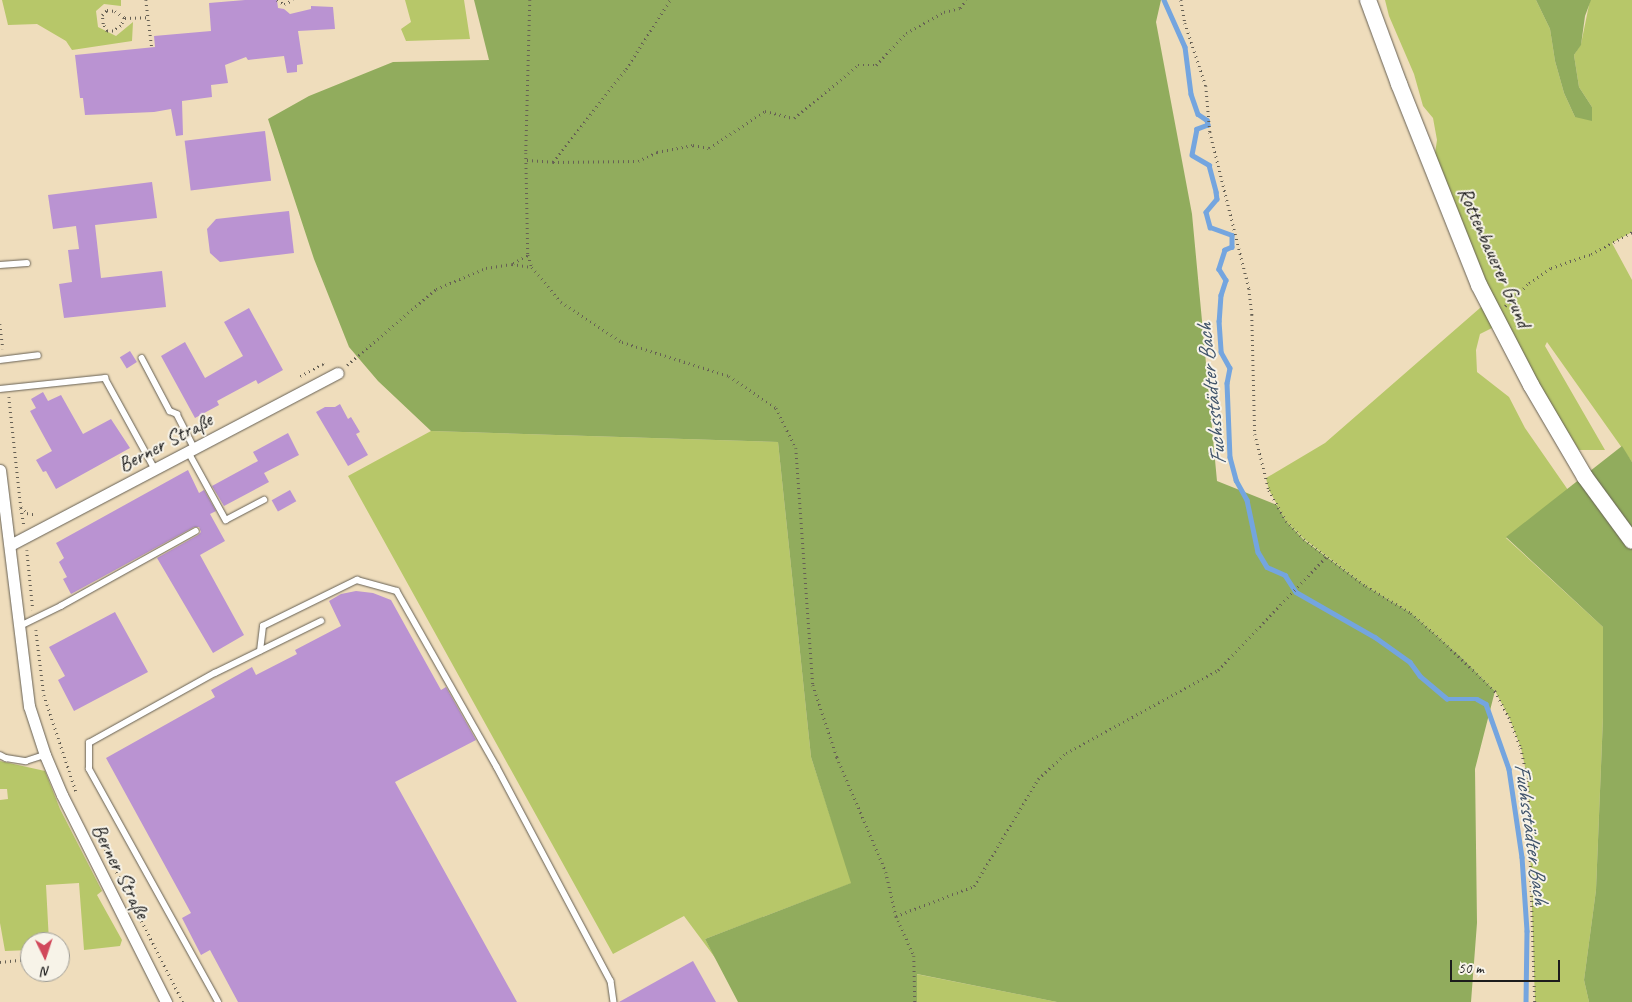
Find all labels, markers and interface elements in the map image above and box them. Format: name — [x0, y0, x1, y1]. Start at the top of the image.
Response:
street label: Rottenbauerer Grund — [1453, 183, 1537, 331]
water label: Fuchsstädter Bach — [1191, 322, 1233, 466]
street label: Berner Straße — [113, 407, 217, 477]
water label: Fuchsstädter Bach — [1508, 761, 1554, 907]
street label: Berner Straße — [86, 819, 156, 923]
north arrow — [20, 932, 70, 982]
scale bar — [1452, 950, 1562, 982]
text: 50 m — [1458, 959, 1484, 978]
text: N — [41, 963, 51, 980]

